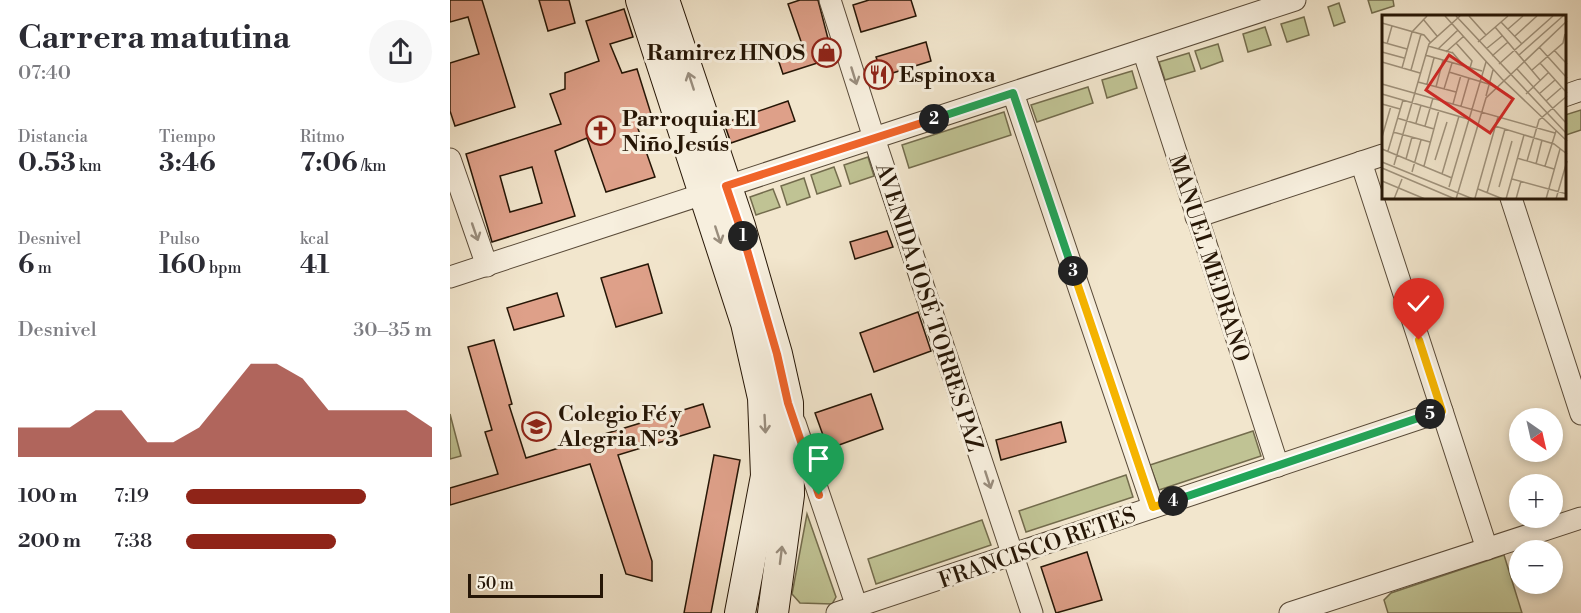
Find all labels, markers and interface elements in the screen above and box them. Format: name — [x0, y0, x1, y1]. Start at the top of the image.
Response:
inset map — [1382, 15, 1566, 200]
text: Carrera matutina — [18, 18, 290, 59]
button: share — [369, 20, 432, 83]
shop icon: Ramirez HNOS — [810, 36, 842, 68]
place label: Ramirez HNOS — [647, 40, 805, 67]
restaurant icon: Espinoxa — [862, 58, 894, 90]
text: 07:40 — [18, 61, 71, 86]
place label: Espinoxa — [899, 62, 997, 89]
one-way arrow — [849, 66, 860, 85]
one-way arrow — [685, 72, 696, 91]
pin: 2 — [919, 104, 949, 134]
place label: Parroquia El Niño Jesús — [622, 106, 757, 158]
text: 2 — [929, 109, 939, 129]
church icon: Parroquia El Niño Jesús — [585, 115, 617, 147]
text: Distancia — [18, 127, 88, 147]
text: Tiempo — [159, 127, 216, 147]
text: Ritmo — [300, 127, 345, 147]
text: 0.53 — [18, 147, 76, 179]
text: 3:46 — [159, 147, 216, 179]
text: 7:06 — [300, 147, 358, 179]
street label: MANUEL MEDRANO — [1162, 151, 1255, 366]
text: km — [76, 156, 101, 176]
text: /km — [358, 156, 386, 176]
street label: AVENIDA JOSÉ TORRES PAZ — [869, 159, 989, 455]
pin: 1 — [728, 221, 758, 251]
one-way arrow — [471, 222, 482, 241]
one-way arrow — [713, 225, 724, 244]
text: 1 — [739, 226, 747, 246]
text: Desnivel — [18, 229, 81, 249]
text: Pulso — [159, 229, 200, 249]
text: kcal — [300, 229, 329, 249]
text: 6 — [18, 249, 34, 281]
text: 160 — [159, 249, 206, 281]
text: 41 — [300, 249, 330, 281]
pin: 3 — [1058, 256, 1088, 286]
text: m — [34, 258, 52, 278]
text: bpm — [206, 258, 242, 278]
text: 3 — [1068, 261, 1078, 281]
pin — [1393, 278, 1444, 340]
icon: check — [1402, 287, 1435, 320]
text: Desnivel — [18, 318, 97, 343]
text: 30–35 m — [353, 318, 432, 343]
pin: 5 — [1415, 399, 1445, 429]
place label: Colegio Fé y Alegria N°3 — [557, 401, 683, 453]
text: 5 — [1425, 404, 1435, 424]
north arrow — [1509, 408, 1563, 462]
map controls — [1509, 408, 1563, 594]
school or university icon: Colegio Fé y Alegria N°3 — [521, 410, 553, 442]
one-way arrow — [760, 413, 771, 433]
pin — [793, 433, 844, 495]
icon: arrive — [802, 442, 835, 475]
one-way arrow — [983, 470, 994, 489]
button: + — [1509, 474, 1563, 528]
text: 100 m — [18, 484, 77, 509]
text: 7:19 — [114, 484, 149, 509]
pin: 4 — [1158, 486, 1188, 516]
text: 4 — [1168, 491, 1178, 511]
street label: FRANCISCO RETES — [935, 502, 1140, 595]
text: 200 m — [18, 529, 81, 554]
text: 7:38 — [114, 529, 152, 554]
button: − — [1509, 540, 1563, 594]
one-way arrow — [776, 546, 787, 565]
scale bar — [468, 571, 603, 598]
text: 50 m — [477, 574, 514, 594]

